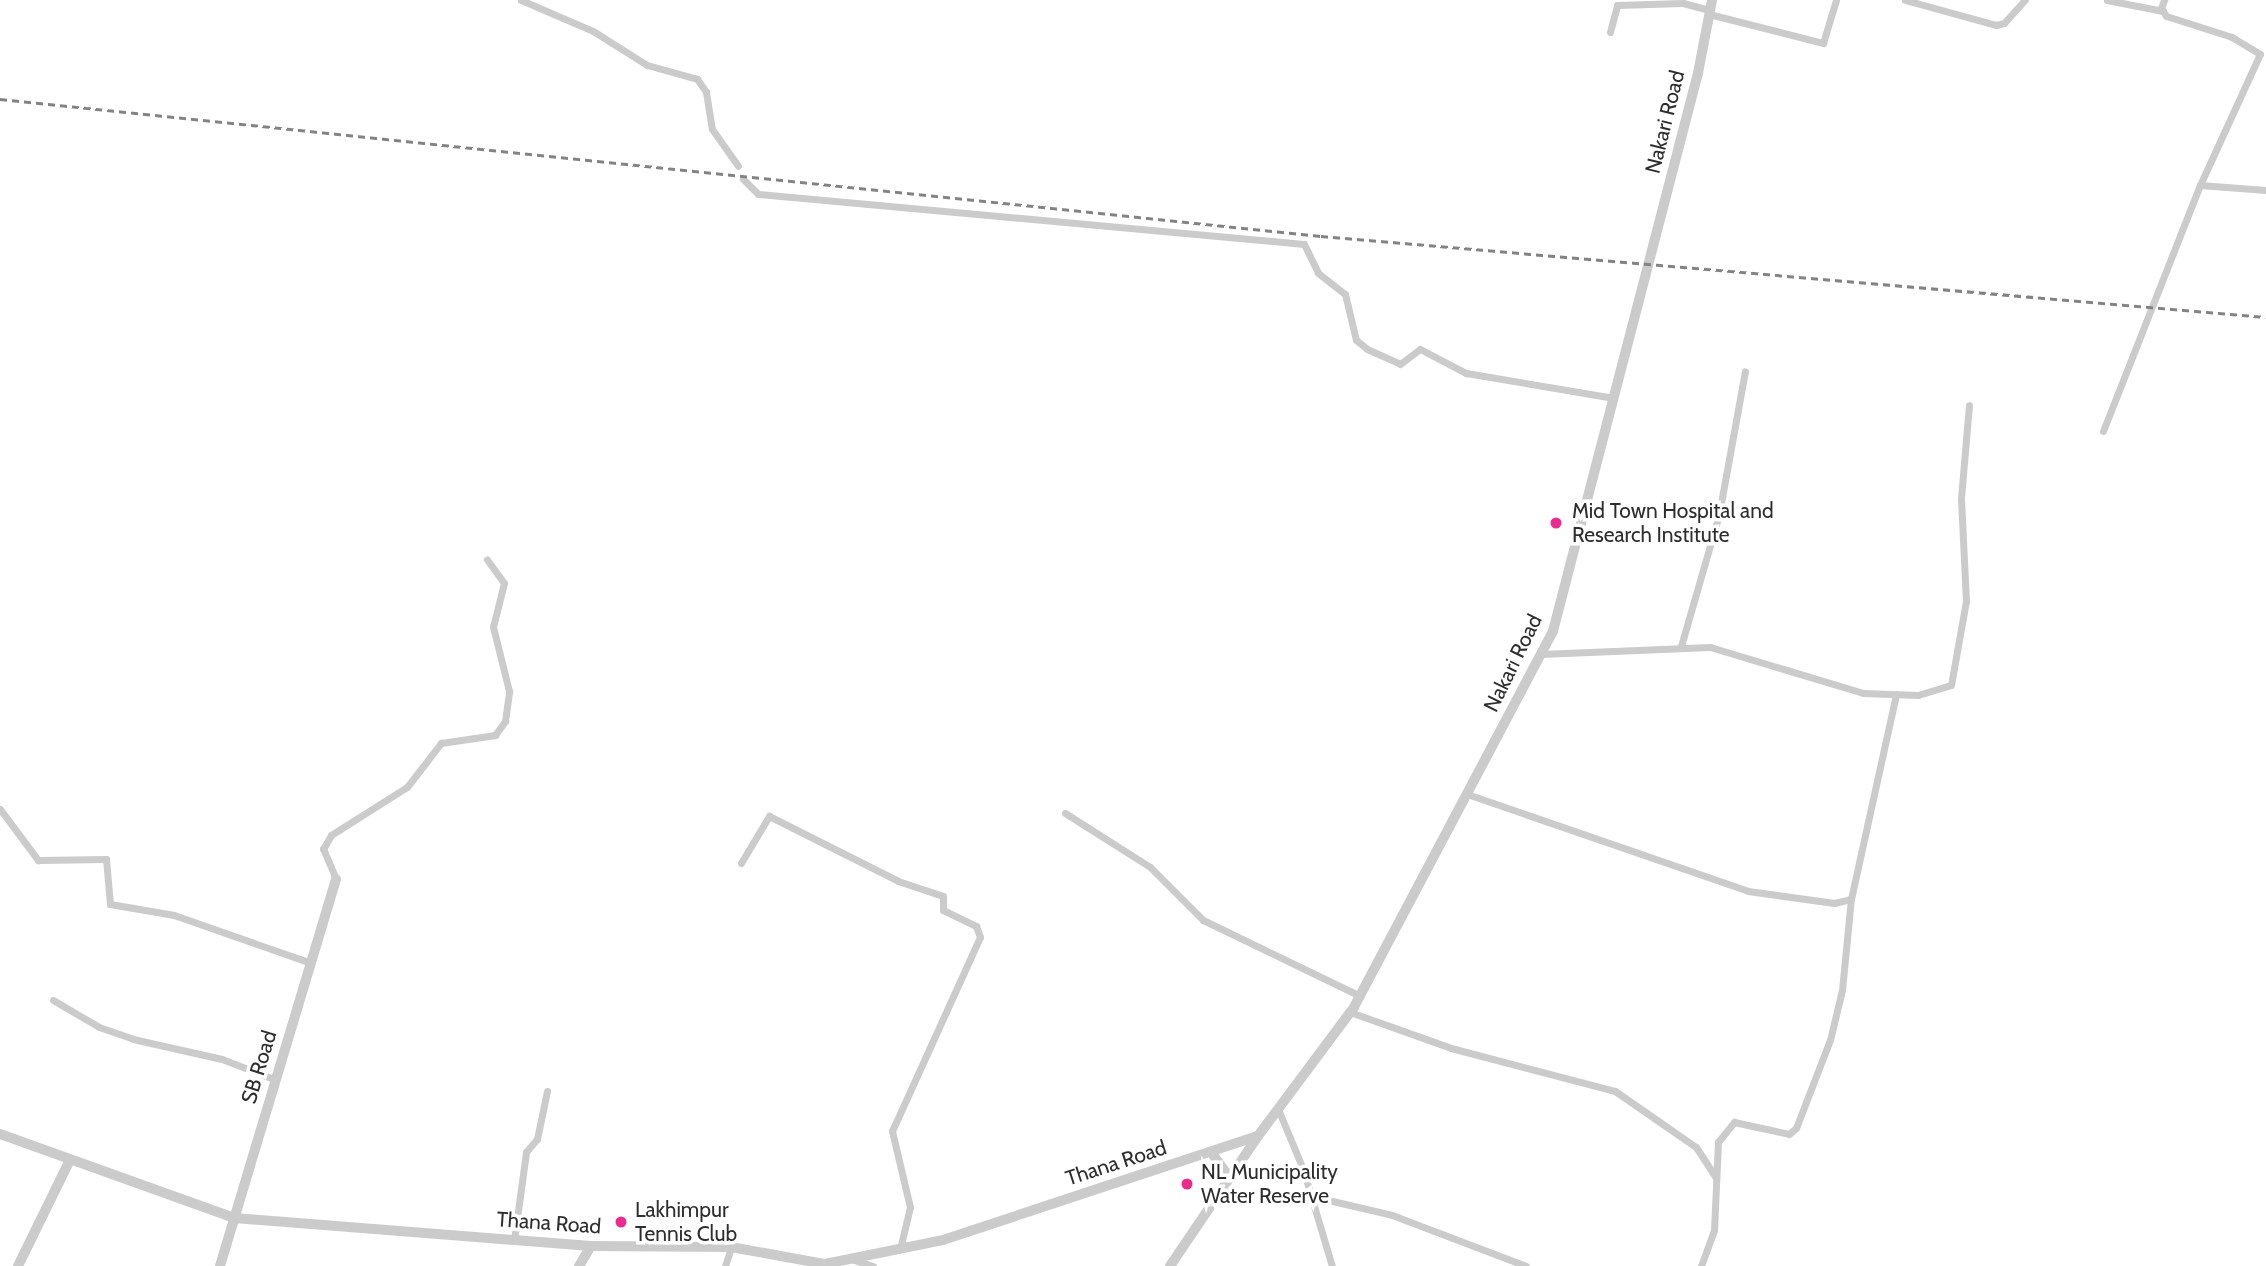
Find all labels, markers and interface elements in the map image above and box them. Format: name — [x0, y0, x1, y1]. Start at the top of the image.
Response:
street label: Nakari Road — [1640, 68, 1690, 176]
place label: Mid Town Hospital and Research Institute — [1572, 498, 1774, 548]
marker: Mid Town Hospital and Research Institute — [1546, 513, 1566, 533]
street label: Nakari Road — [1479, 610, 1547, 716]
street label: SB Road — [236, 1027, 282, 1107]
street label: Thana Road — [1062, 1135, 1170, 1191]
place label: NL Municipality Water Reserve — [1201, 1159, 1338, 1209]
marker: NL Municipality Water Reserve — [1179, 1176, 1195, 1192]
place label: Lakhimpur Tennis Club — [635, 1197, 737, 1247]
street label: Thana Road — [496, 1207, 602, 1239]
marker: Lakhimpur Tennis Club — [613, 1214, 629, 1230]

